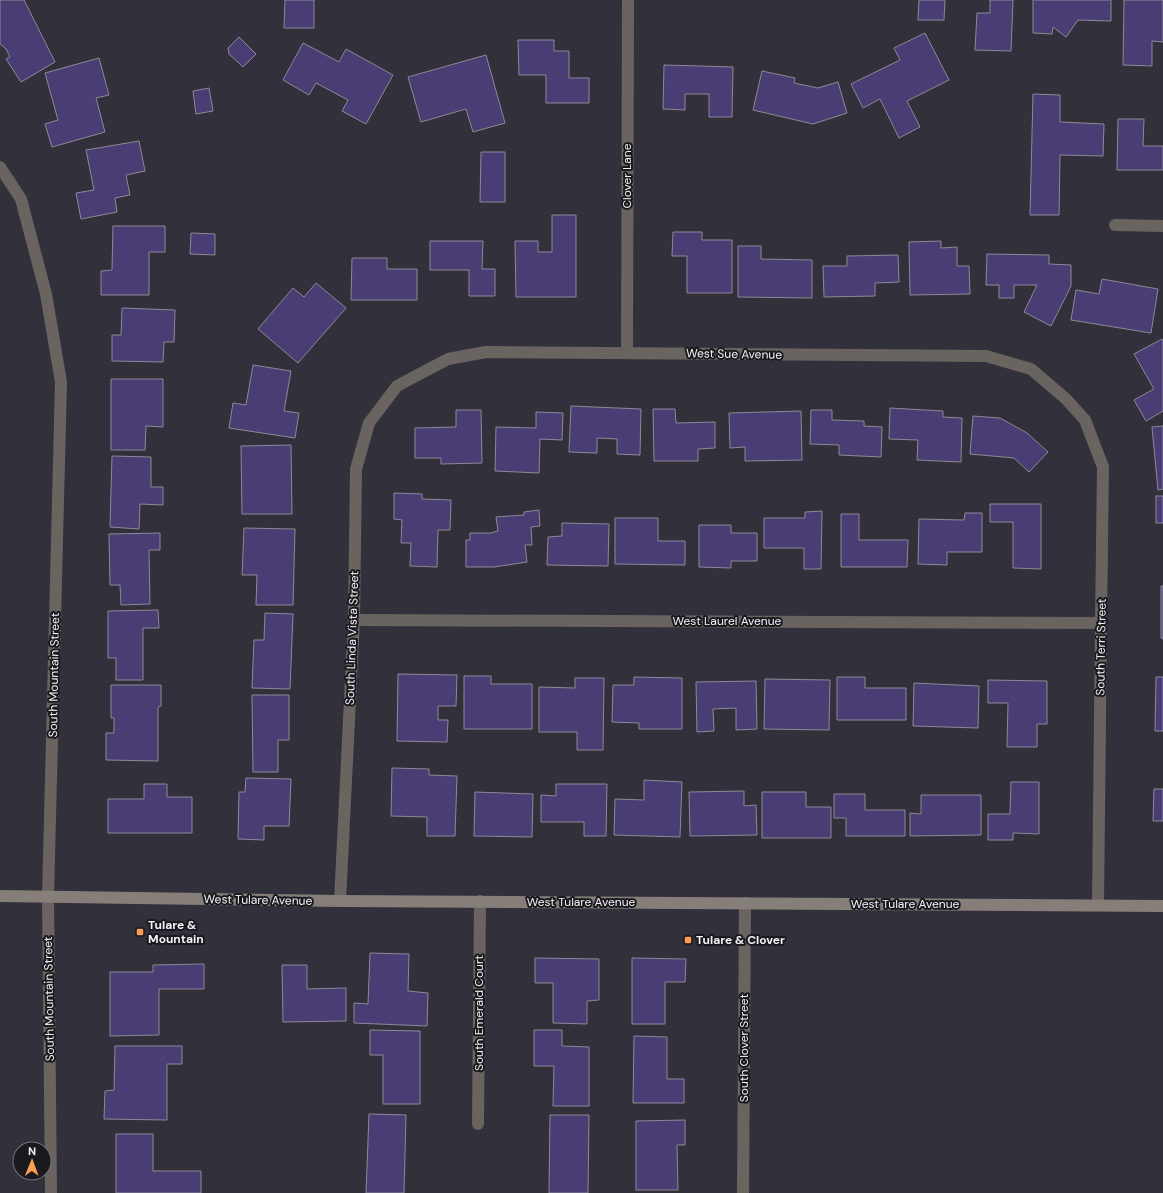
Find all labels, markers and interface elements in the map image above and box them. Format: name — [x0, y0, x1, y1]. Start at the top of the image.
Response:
street label: Clover Lane — [619, 143, 635, 209]
street label: West Sue Avenue — [686, 345, 782, 363]
street label: South Linda Vista Street — [342, 570, 362, 705]
street label: South Terri Street — [1092, 598, 1110, 696]
street label: South Mountain Street — [45, 612, 63, 738]
street label: West Laurel Avenue — [673, 613, 782, 629]
street label: West Tulare Avenue — [204, 891, 313, 909]
street label: West Tulare Avenue — [527, 894, 636, 910]
street label: West Tulare Avenue — [851, 896, 960, 912]
place label: Tulare & Mountain — [148, 917, 204, 947]
marker: Tulare & Mountain — [135, 927, 145, 937]
place label: Tulare & Clover — [696, 932, 785, 948]
marker: Tulare & Clover — [683, 935, 693, 945]
street label: South Mountain Street — [40, 936, 58, 1062]
street label: South Emerald Court — [471, 955, 487, 1071]
street label: South Clover Street — [736, 994, 752, 1102]
north arrow — [12, 1141, 52, 1181]
text: N — [28, 1144, 36, 1158]

